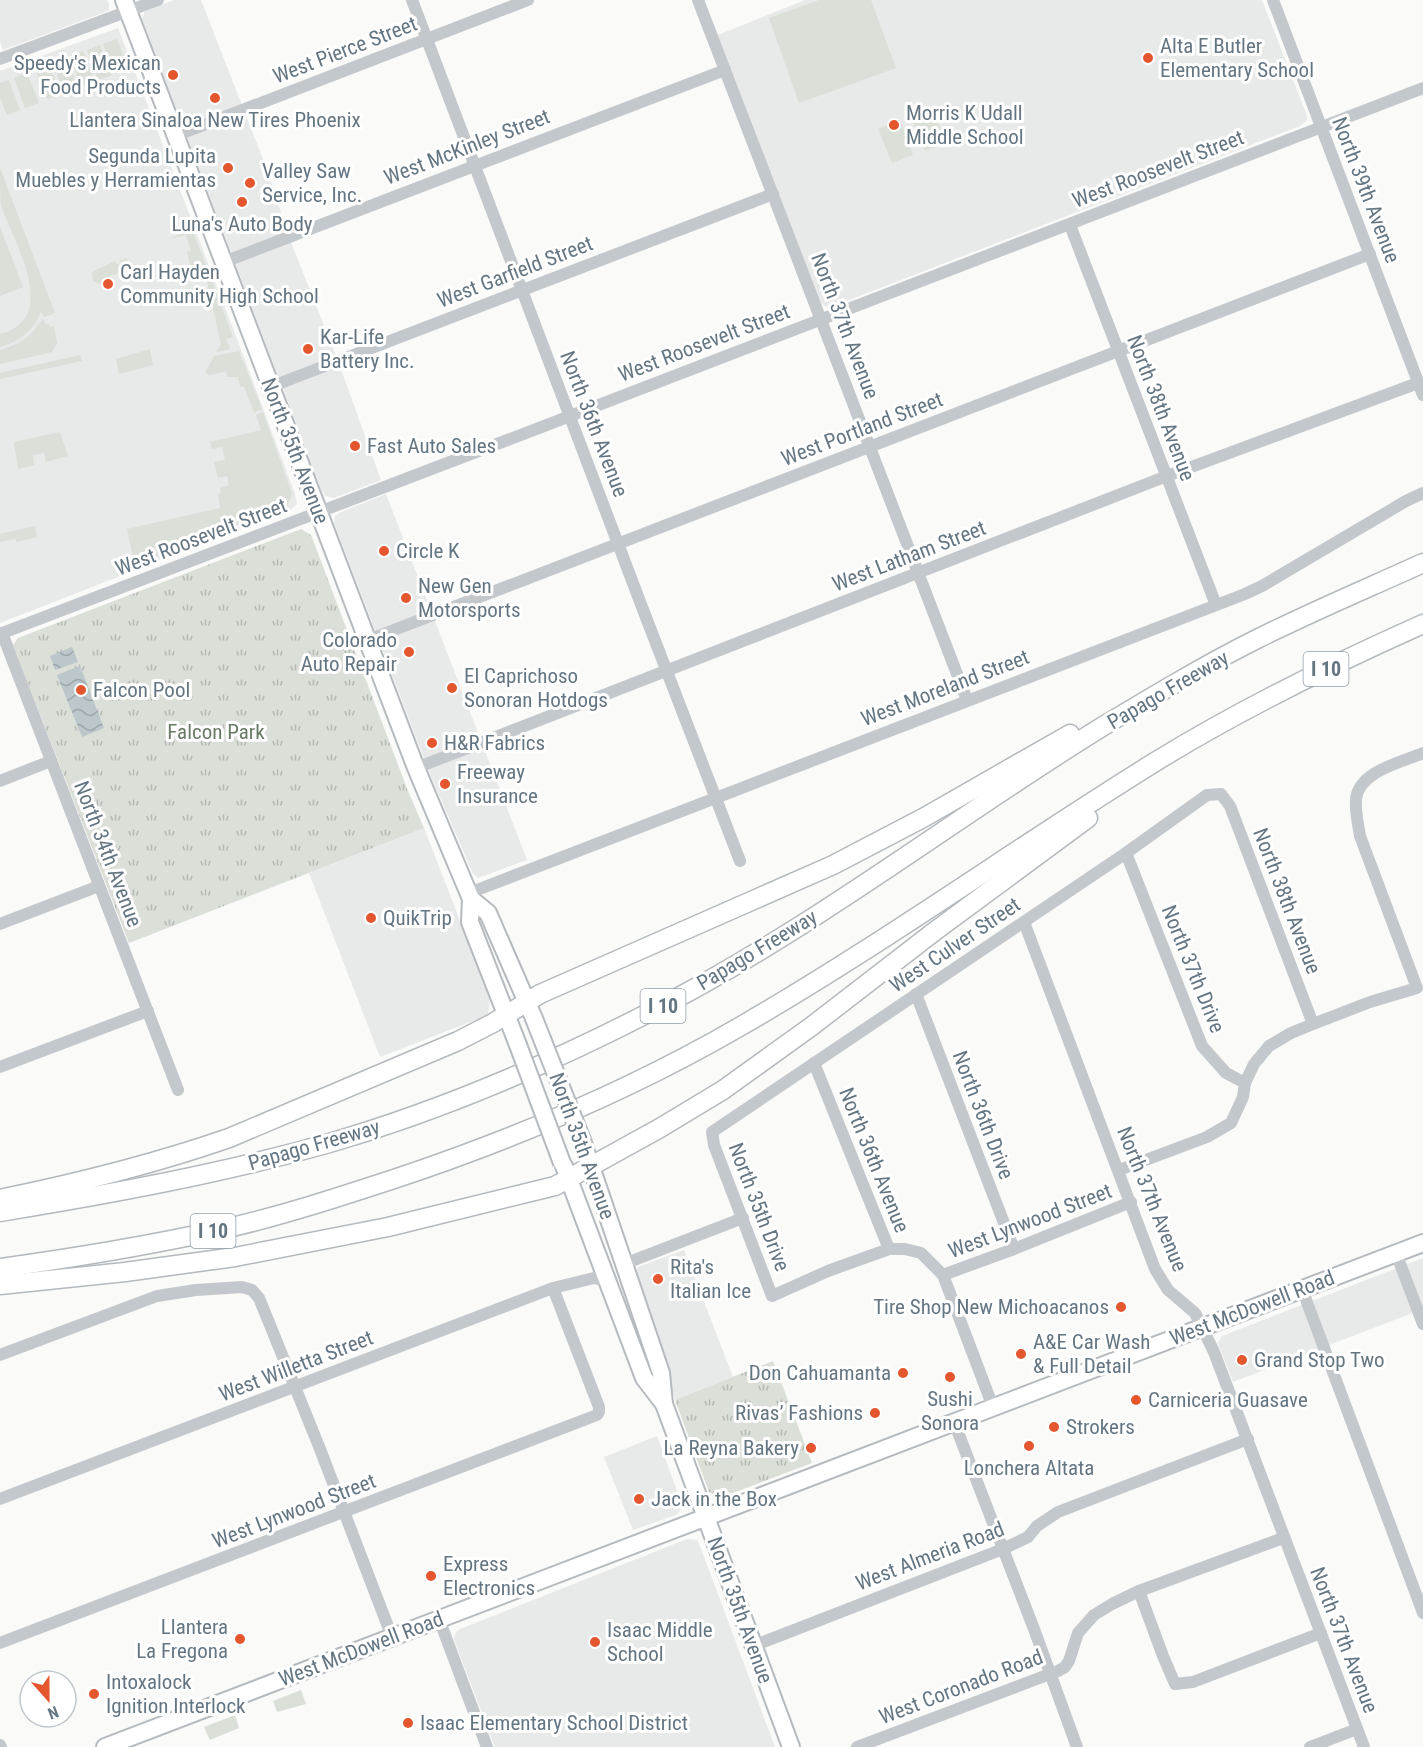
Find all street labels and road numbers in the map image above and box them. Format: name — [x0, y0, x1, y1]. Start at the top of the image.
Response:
street label: West Pierce Street — [270, 12, 420, 88]
street label: West McKinley Street — [381, 104, 553, 190]
street label: North 39th Avenue — [1327, 114, 1405, 266]
street label: West Roosevelt Street — [1069, 125, 1247, 213]
street label: West Garfield Street — [434, 231, 596, 313]
street label: North 37th Avenue — [806, 250, 884, 402]
street label: West Roosevelt Street — [615, 299, 793, 387]
street label: North 38th Avenue — [1122, 332, 1200, 484]
street label: North 36th Avenue — [555, 348, 633, 500]
street label: North 35th Avenue — [256, 375, 334, 527]
street label: West Portland Street — [778, 387, 946, 471]
street label: West Roosevelt Street — [112, 493, 290, 581]
street label: West Latham Street — [829, 516, 989, 596]
street label: West Moreland Street — [858, 645, 1032, 731]
street label: Papago Freeway — [1103, 646, 1233, 734]
road number: I 10 — [1304, 652, 1348, 686]
street label: North 34th Avenue — [69, 778, 147, 930]
street label: North 38th Avenue — [1248, 825, 1326, 977]
street label: West Culver Street — [885, 893, 1025, 997]
street label: North 37th Drive — [1157, 902, 1230, 1036]
street label: Papago Freeway — [693, 905, 822, 995]
road number: I 10 — [640, 989, 686, 1023]
street label: North 36th Drive — [948, 1047, 1019, 1183]
street label: North 35th Avenue — [544, 1070, 620, 1223]
street label: North 36th Avenue — [834, 1084, 914, 1236]
street label: Papago Freeway — [245, 1115, 383, 1175]
street label: North 37th Avenue — [1112, 1123, 1192, 1275]
street label: North 35th Drive — [724, 1139, 795, 1275]
street label: West Lynwood Street — [945, 1179, 1115, 1263]
road number: I 10 — [190, 1214, 236, 1248]
street label: West McDowell Road — [1166, 1266, 1338, 1350]
street label: West Willetta Street — [216, 1326, 376, 1406]
street label: West Lynwood Street — [209, 1469, 379, 1553]
street label: West Almeria Road — [852, 1517, 1008, 1595]
street label: North 35th Avenue — [702, 1534, 778, 1687]
street label: North 37th Avenue — [1305, 1564, 1383, 1716]
street label: West McDowell Road — [275, 1607, 447, 1691]
street label: West Coronado Road — [876, 1645, 1046, 1729]

